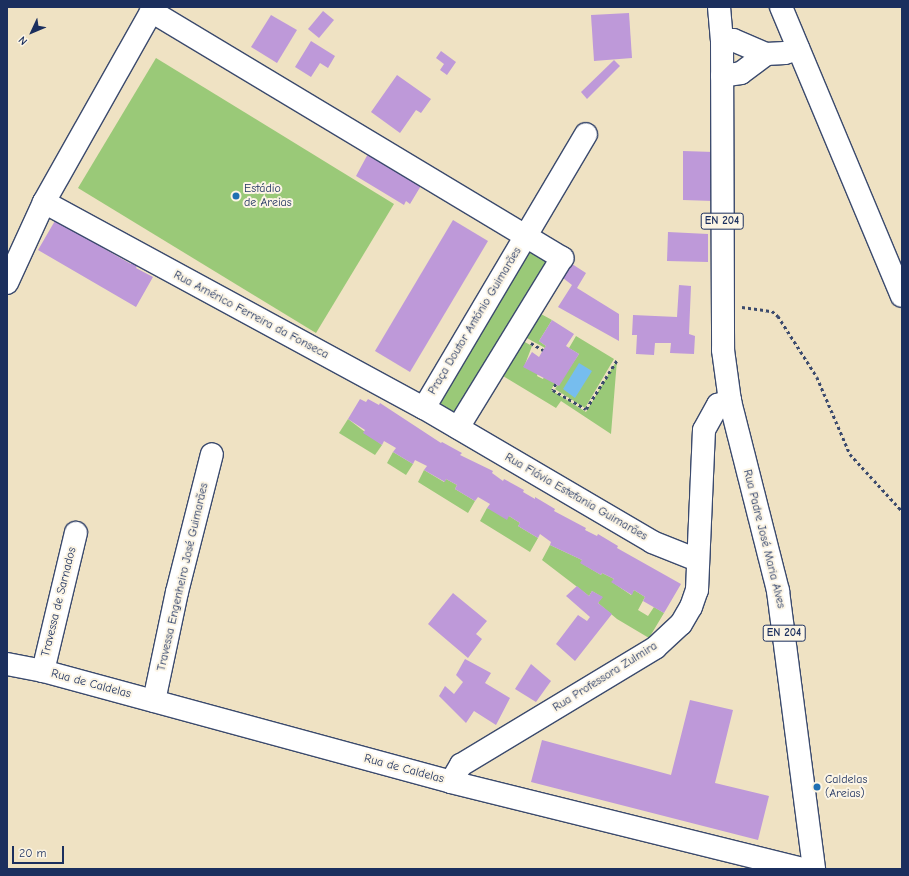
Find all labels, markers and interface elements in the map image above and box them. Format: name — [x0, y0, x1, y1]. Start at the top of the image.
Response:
north arrow — [12, 12, 52, 52]
text: N — [16, 34, 30, 48]
place label: Estádio de Areias — [244, 182, 292, 210]
marker: Estádio de Areias — [231, 191, 241, 201]
road number: EN 204 — [700, 212, 744, 230]
street label: Praça Doutor António Guimarães — [425, 245, 525, 397]
street label: Rua Américo Ferreira da Fonseca — [171, 268, 331, 362]
street label: Rua Flávia Estefania Guimarães — [502, 450, 650, 544]
street label: Rua Padre José Maria Alves — [740, 468, 788, 610]
street label: Travessa Engenheiro José Guimarães — [154, 481, 212, 673]
street label: Travessa de Sarnados — [38, 546, 80, 658]
road number: EN 204 — [762, 624, 806, 642]
street label: Rua Professora Zulmira — [550, 639, 660, 715]
street label: Rua de Caldelas — [49, 666, 133, 702]
street label: Rua de Caldelas — [362, 751, 446, 787]
place label: Caldelas (Areias) — [825, 773, 867, 801]
marker: Caldelas (Areias) — [812, 782, 822, 792]
scale bar — [14, 838, 66, 864]
text: 20 m — [19, 846, 47, 860]

